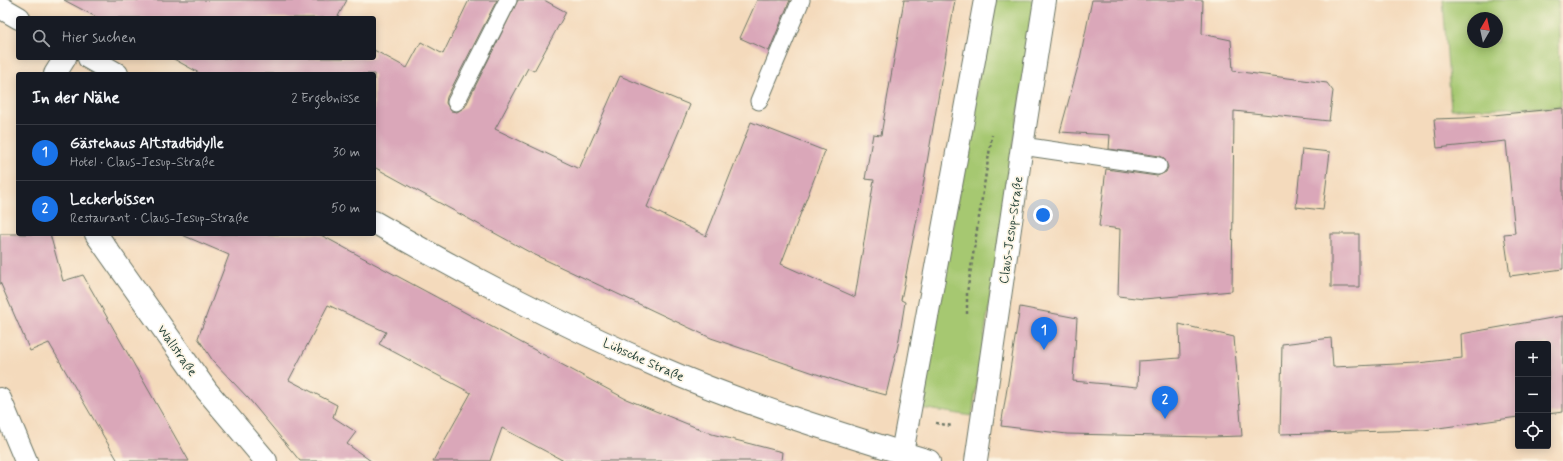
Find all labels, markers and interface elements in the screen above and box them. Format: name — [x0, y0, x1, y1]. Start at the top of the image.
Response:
north arrow — [1467, 12, 1503, 48]
search box — [16, 16, 376, 60]
icon: search — [30, 27, 52, 49]
text: Hier suchen — [62, 28, 136, 48]
text: In der Nähe — [32, 87, 120, 109]
text: 2 Ergebnisse — [291, 90, 360, 107]
text: Gästehaus Altstadtidylle — [70, 134, 224, 154]
text: 1 — [42, 144, 48, 161]
text: 30 m — [333, 144, 360, 161]
text: Hotel · Claus-Jesup-Straße — [70, 154, 215, 171]
street label: Claus-Jesup-Straße — [996, 175, 1027, 285]
text: Leckerbissen — [70, 190, 155, 210]
text: 2 — [42, 200, 48, 217]
text: 50 m — [331, 200, 360, 217]
your location — [1033, 205, 1053, 225]
text: Restaurant · Claus-Jesup-Straße — [70, 210, 249, 227]
pin: 1 — [1031, 317, 1057, 350]
street label: Wallstraße — [153, 322, 201, 380]
street label: Lübsche Straße — [600, 335, 687, 386]
map controls — [1515, 341, 1551, 449]
button: + — [1515, 341, 1551, 377]
button: − — [1515, 377, 1551, 413]
pin: 2 — [1152, 386, 1178, 419]
button: locate — [1515, 413, 1551, 449]

